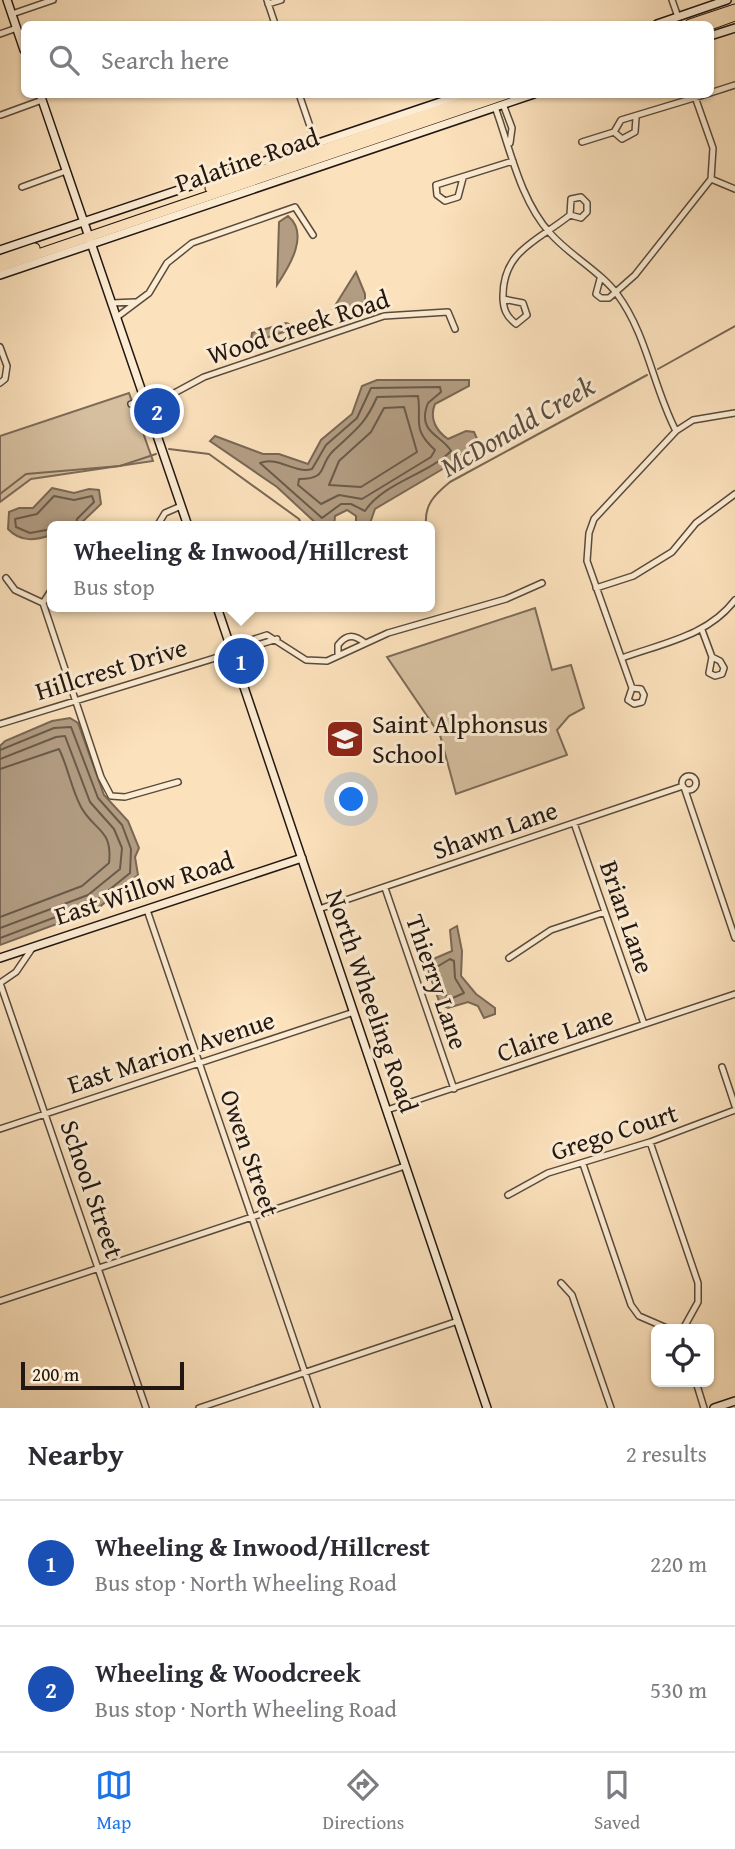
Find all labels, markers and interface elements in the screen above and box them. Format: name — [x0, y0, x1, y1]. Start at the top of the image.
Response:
search box — [21, 21, 714, 98]
text: Search here — [101, 40, 229, 79]
icon: search — [45, 41, 83, 79]
street label: Palatine Road — [170, 117, 324, 202]
street label: Wood Creek Road — [202, 279, 394, 374]
water label: McDonald Creek — [432, 365, 602, 486]
pin: 2 — [134, 385, 180, 437]
popup — [47, 521, 435, 612]
text: Wheeling & Inwood/Hillcrest — [74, 531, 408, 570]
text: Bus stop — [74, 570, 155, 603]
street label: Hillcrest Drive — [30, 627, 192, 710]
pin: 1 — [218, 635, 264, 687]
place label: Saint Alphonsus School — [372, 704, 548, 773]
school or university icon: Saint Alphonsus School — [324, 718, 366, 760]
your location — [334, 782, 368, 816]
street label: Shawn Lane — [427, 790, 563, 869]
street label: East Willow Road — [49, 840, 238, 935]
street label: Brian Lane — [590, 855, 665, 979]
street label: North Wheeling Road — [316, 884, 429, 1118]
street label: Thierry Lane — [396, 909, 479, 1055]
street label: Claire Lane — [491, 995, 618, 1072]
street label: East Marion Avenue — [62, 1000, 279, 1103]
street label: Owen Street — [211, 1084, 290, 1222]
street label: Grego Court — [545, 1093, 682, 1170]
street label: School Street — [51, 1115, 134, 1263]
map controls — [651, 1324, 714, 1387]
button: locate — [651, 1324, 714, 1387]
scale bar — [21, 1359, 184, 1391]
text: 200 m — [32, 1360, 79, 1388]
text: Nearby — [28, 1432, 124, 1476]
text: 2 results — [626, 1437, 707, 1470]
text: Wheeling & Inwood/Hillcrest — [95, 1527, 430, 1566]
text: 1 — [45, 1547, 57, 1580]
text: 220 m — [650, 1547, 707, 1580]
text: Bus stop · North Wheeling Road — [95, 1566, 397, 1599]
text: Wheeling & Woodcreek — [95, 1653, 360, 1692]
text: 2 — [45, 1673, 57, 1706]
text: 530 m — [650, 1673, 707, 1706]
text: Bus stop · North Wheeling Road — [95, 1692, 397, 1725]
tab: Map — [95, 1766, 133, 1836]
tab: Directions — [323, 1766, 404, 1836]
tab: Saved — [594, 1766, 640, 1836]

